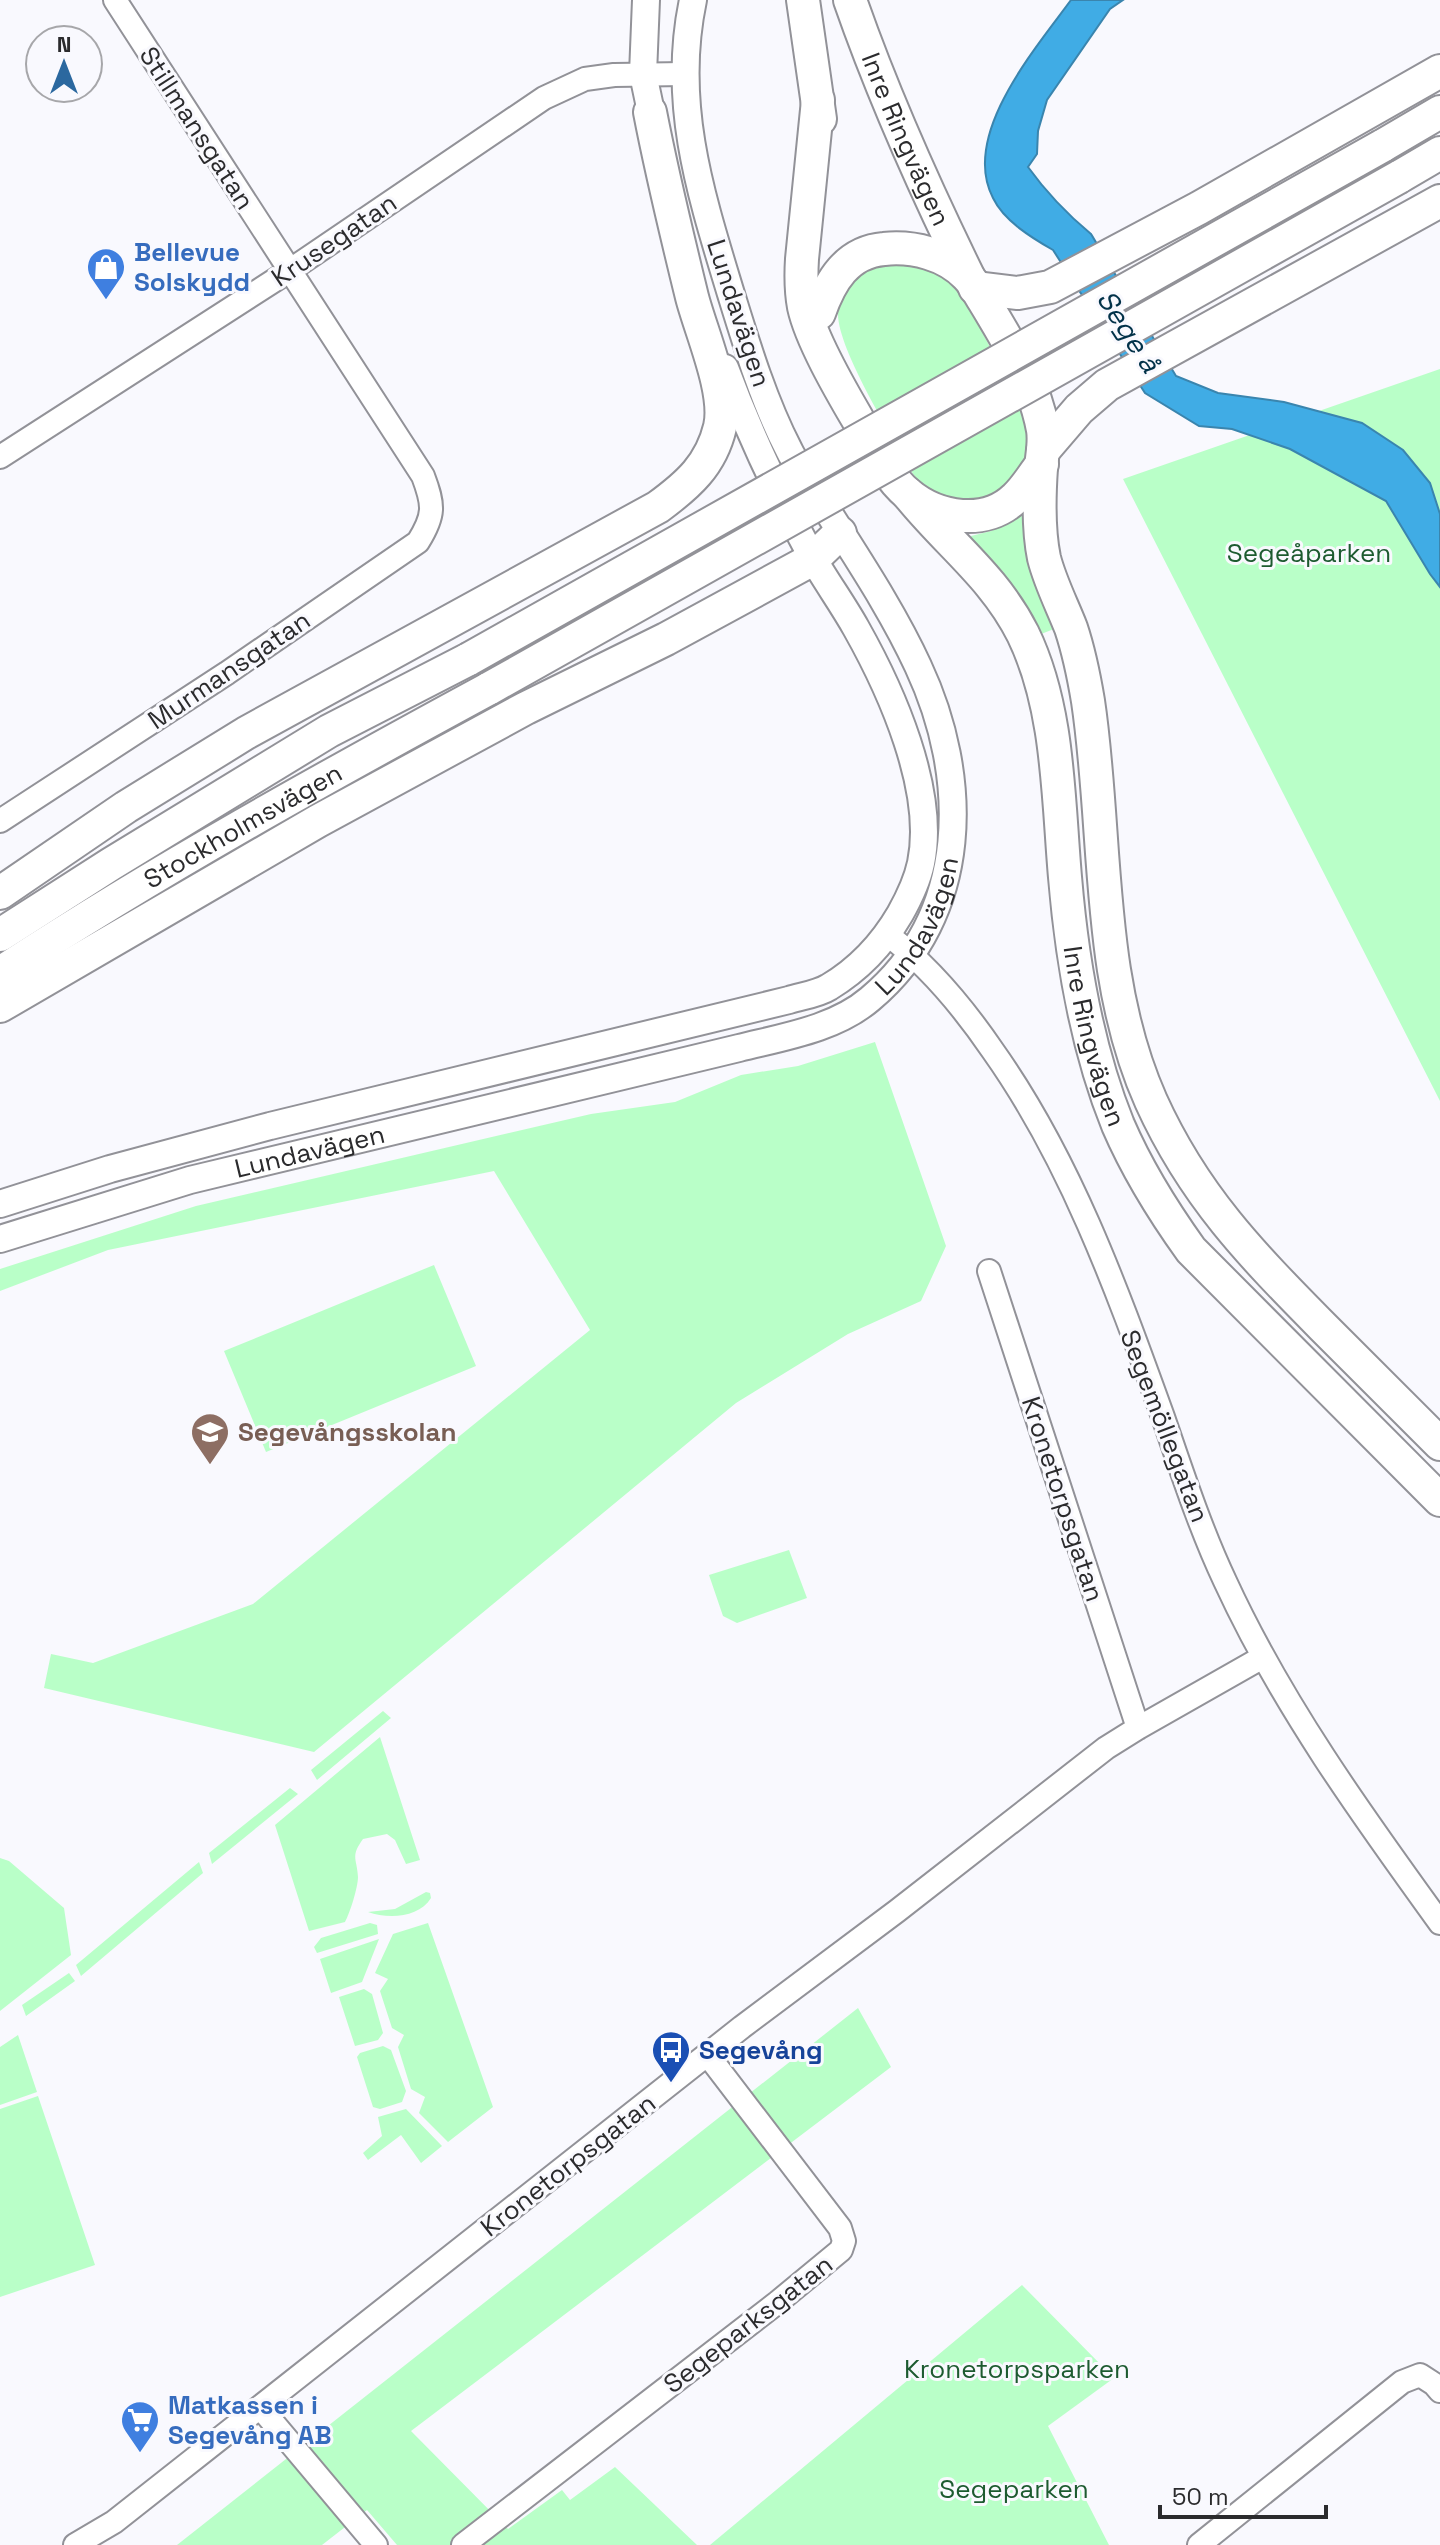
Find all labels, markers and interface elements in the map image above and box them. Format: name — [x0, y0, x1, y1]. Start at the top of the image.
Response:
north arrow — [24, 24, 104, 104]
text: N — [57, 30, 71, 58]
street label: Stillmansgatan — [132, 40, 262, 216]
street label: Inre Ringvägen — [854, 48, 958, 231]
street label: Krusegatan — [265, 186, 403, 294]
place label: Bellevue Solskydd — [134, 235, 250, 299]
street label: Lundavägen — [699, 235, 779, 391]
shop icon: Bellevue Solskydd — [85, 246, 127, 301]
water label: Sege å — [1089, 283, 1170, 380]
park label: Segeåparken — [1227, 536, 1391, 570]
street label: Murmansgatan — [141, 603, 317, 737]
street label: Stockholmsvägen — [137, 756, 348, 896]
street label: Lundavägen — [868, 854, 966, 1003]
street label: Inre Ringvägen — [1056, 943, 1134, 1131]
street label: Lundavägen — [231, 1117, 388, 1186]
street label: Segemöllegatan — [1113, 1325, 1217, 1527]
street label: Kronetorpsgatan — [1014, 1392, 1112, 1606]
school or university icon: Segevångsskolan — [189, 1411, 231, 1466]
place label: Segevångsskolan — [238, 1415, 457, 1449]
bus stop icon: Segevång — [650, 2029, 692, 2084]
place label: Segevång — [699, 2033, 823, 2067]
street label: Kronetorpsgatan — [473, 2086, 663, 2244]
street label: Segeparksgatan — [656, 2247, 840, 2401]
park label: Kronetorpsparken — [904, 2352, 1130, 2386]
place label: Matkassen i Segevång AB — [168, 2388, 332, 2452]
supermarket icon: Matkassen i Segevång AB — [119, 2399, 161, 2454]
scale bar — [1160, 2469, 1326, 2519]
park label: Segeparken — [939, 2472, 1089, 2506]
text: 50 m — [1172, 2481, 1229, 2512]

